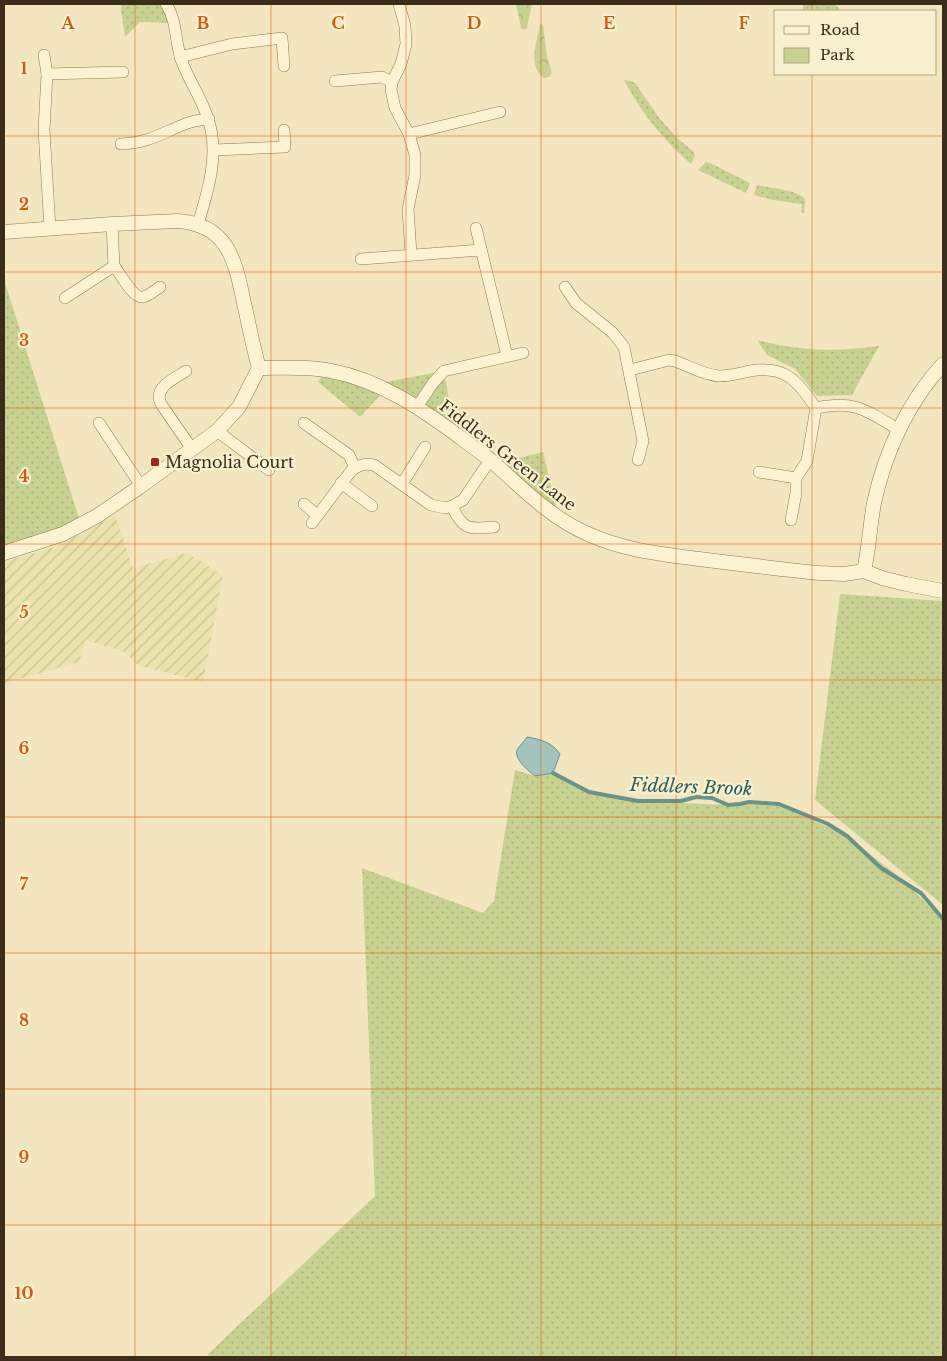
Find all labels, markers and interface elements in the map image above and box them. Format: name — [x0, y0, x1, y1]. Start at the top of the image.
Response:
legend — [774, 10, 937, 75]
text: A — [61, 13, 76, 33]
text: B — [197, 13, 210, 33]
text: C — [331, 13, 345, 33]
text: D — [467, 13, 481, 33]
text: E — [603, 13, 615, 33]
text: F — [738, 13, 750, 33]
text: Road — [820, 20, 860, 39]
text: Park — [820, 45, 856, 64]
text: 1 — [21, 58, 28, 78]
text: 2 — [19, 194, 29, 214]
text: 3 — [19, 330, 29, 350]
street label: Fiddlers Green Lane — [436, 396, 580, 514]
place label: Magnolia Court — [165, 452, 294, 472]
marker: Magnolia Court — [149, 456, 161, 468]
text: 4 — [19, 466, 29, 486]
text: 5 — [19, 602, 29, 622]
text: 6 — [19, 738, 30, 758]
water label: Fiddlers Brook — [628, 774, 753, 800]
text: 7 — [20, 874, 29, 894]
text: 8 — [19, 1010, 29, 1030]
text: 9 — [19, 1147, 30, 1167]
text: 10 — [14, 1283, 34, 1303]

